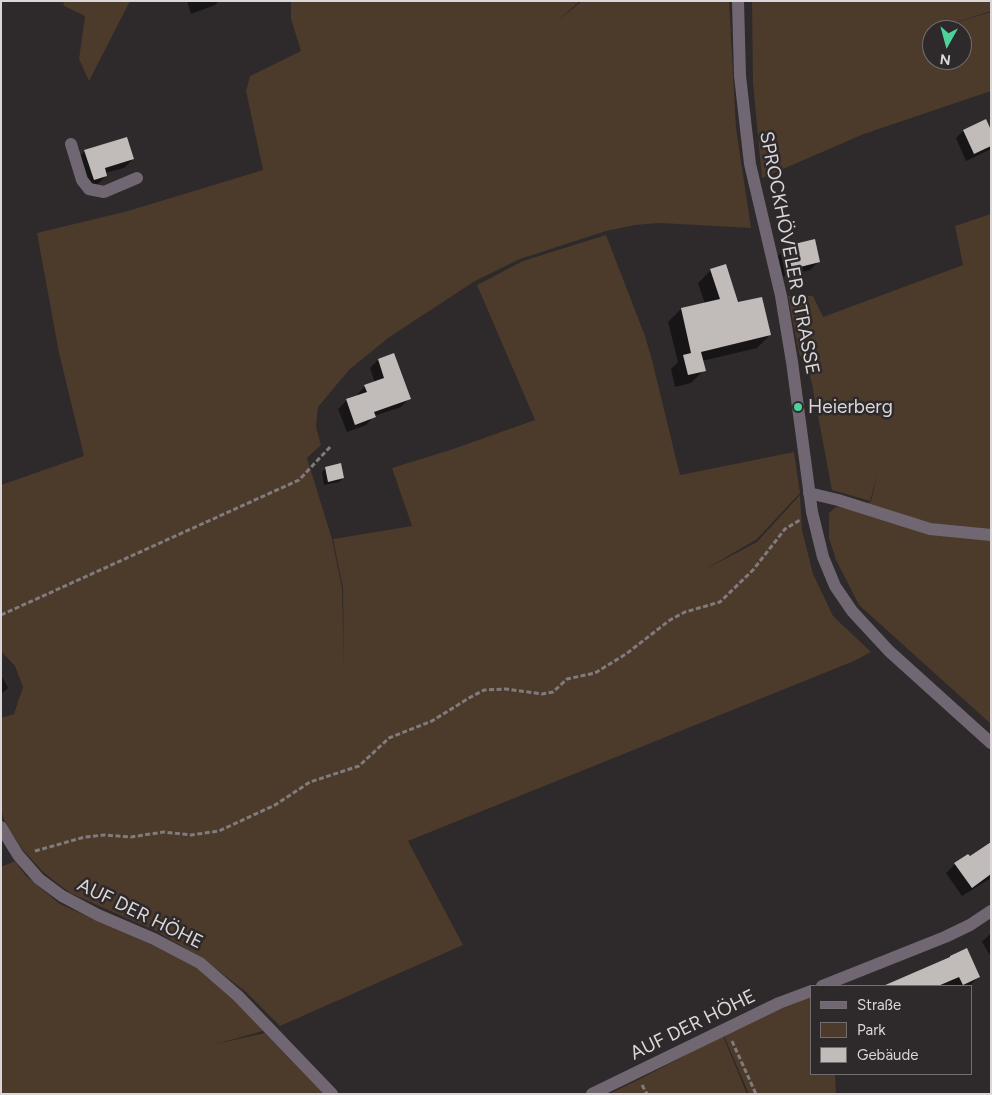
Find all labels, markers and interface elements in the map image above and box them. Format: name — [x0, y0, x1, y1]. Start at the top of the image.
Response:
north arrow — [922, 20, 972, 70]
text: N — [939, 50, 952, 68]
street label: SPROCKHÖVELER STRASSE — [754, 130, 824, 376]
place label: Heierberg — [808, 396, 893, 418]
marker: Heierberg — [792, 401, 804, 413]
street label: AUF DER HÖHE — [74, 874, 206, 954]
street label: AUF DER HÖHE — [627, 985, 759, 1065]
legend — [810, 985, 972, 1075]
text: Straße — [857, 996, 901, 1014]
text: Park — [857, 1021, 886, 1039]
text: Gebäude — [857, 1046, 918, 1064]

